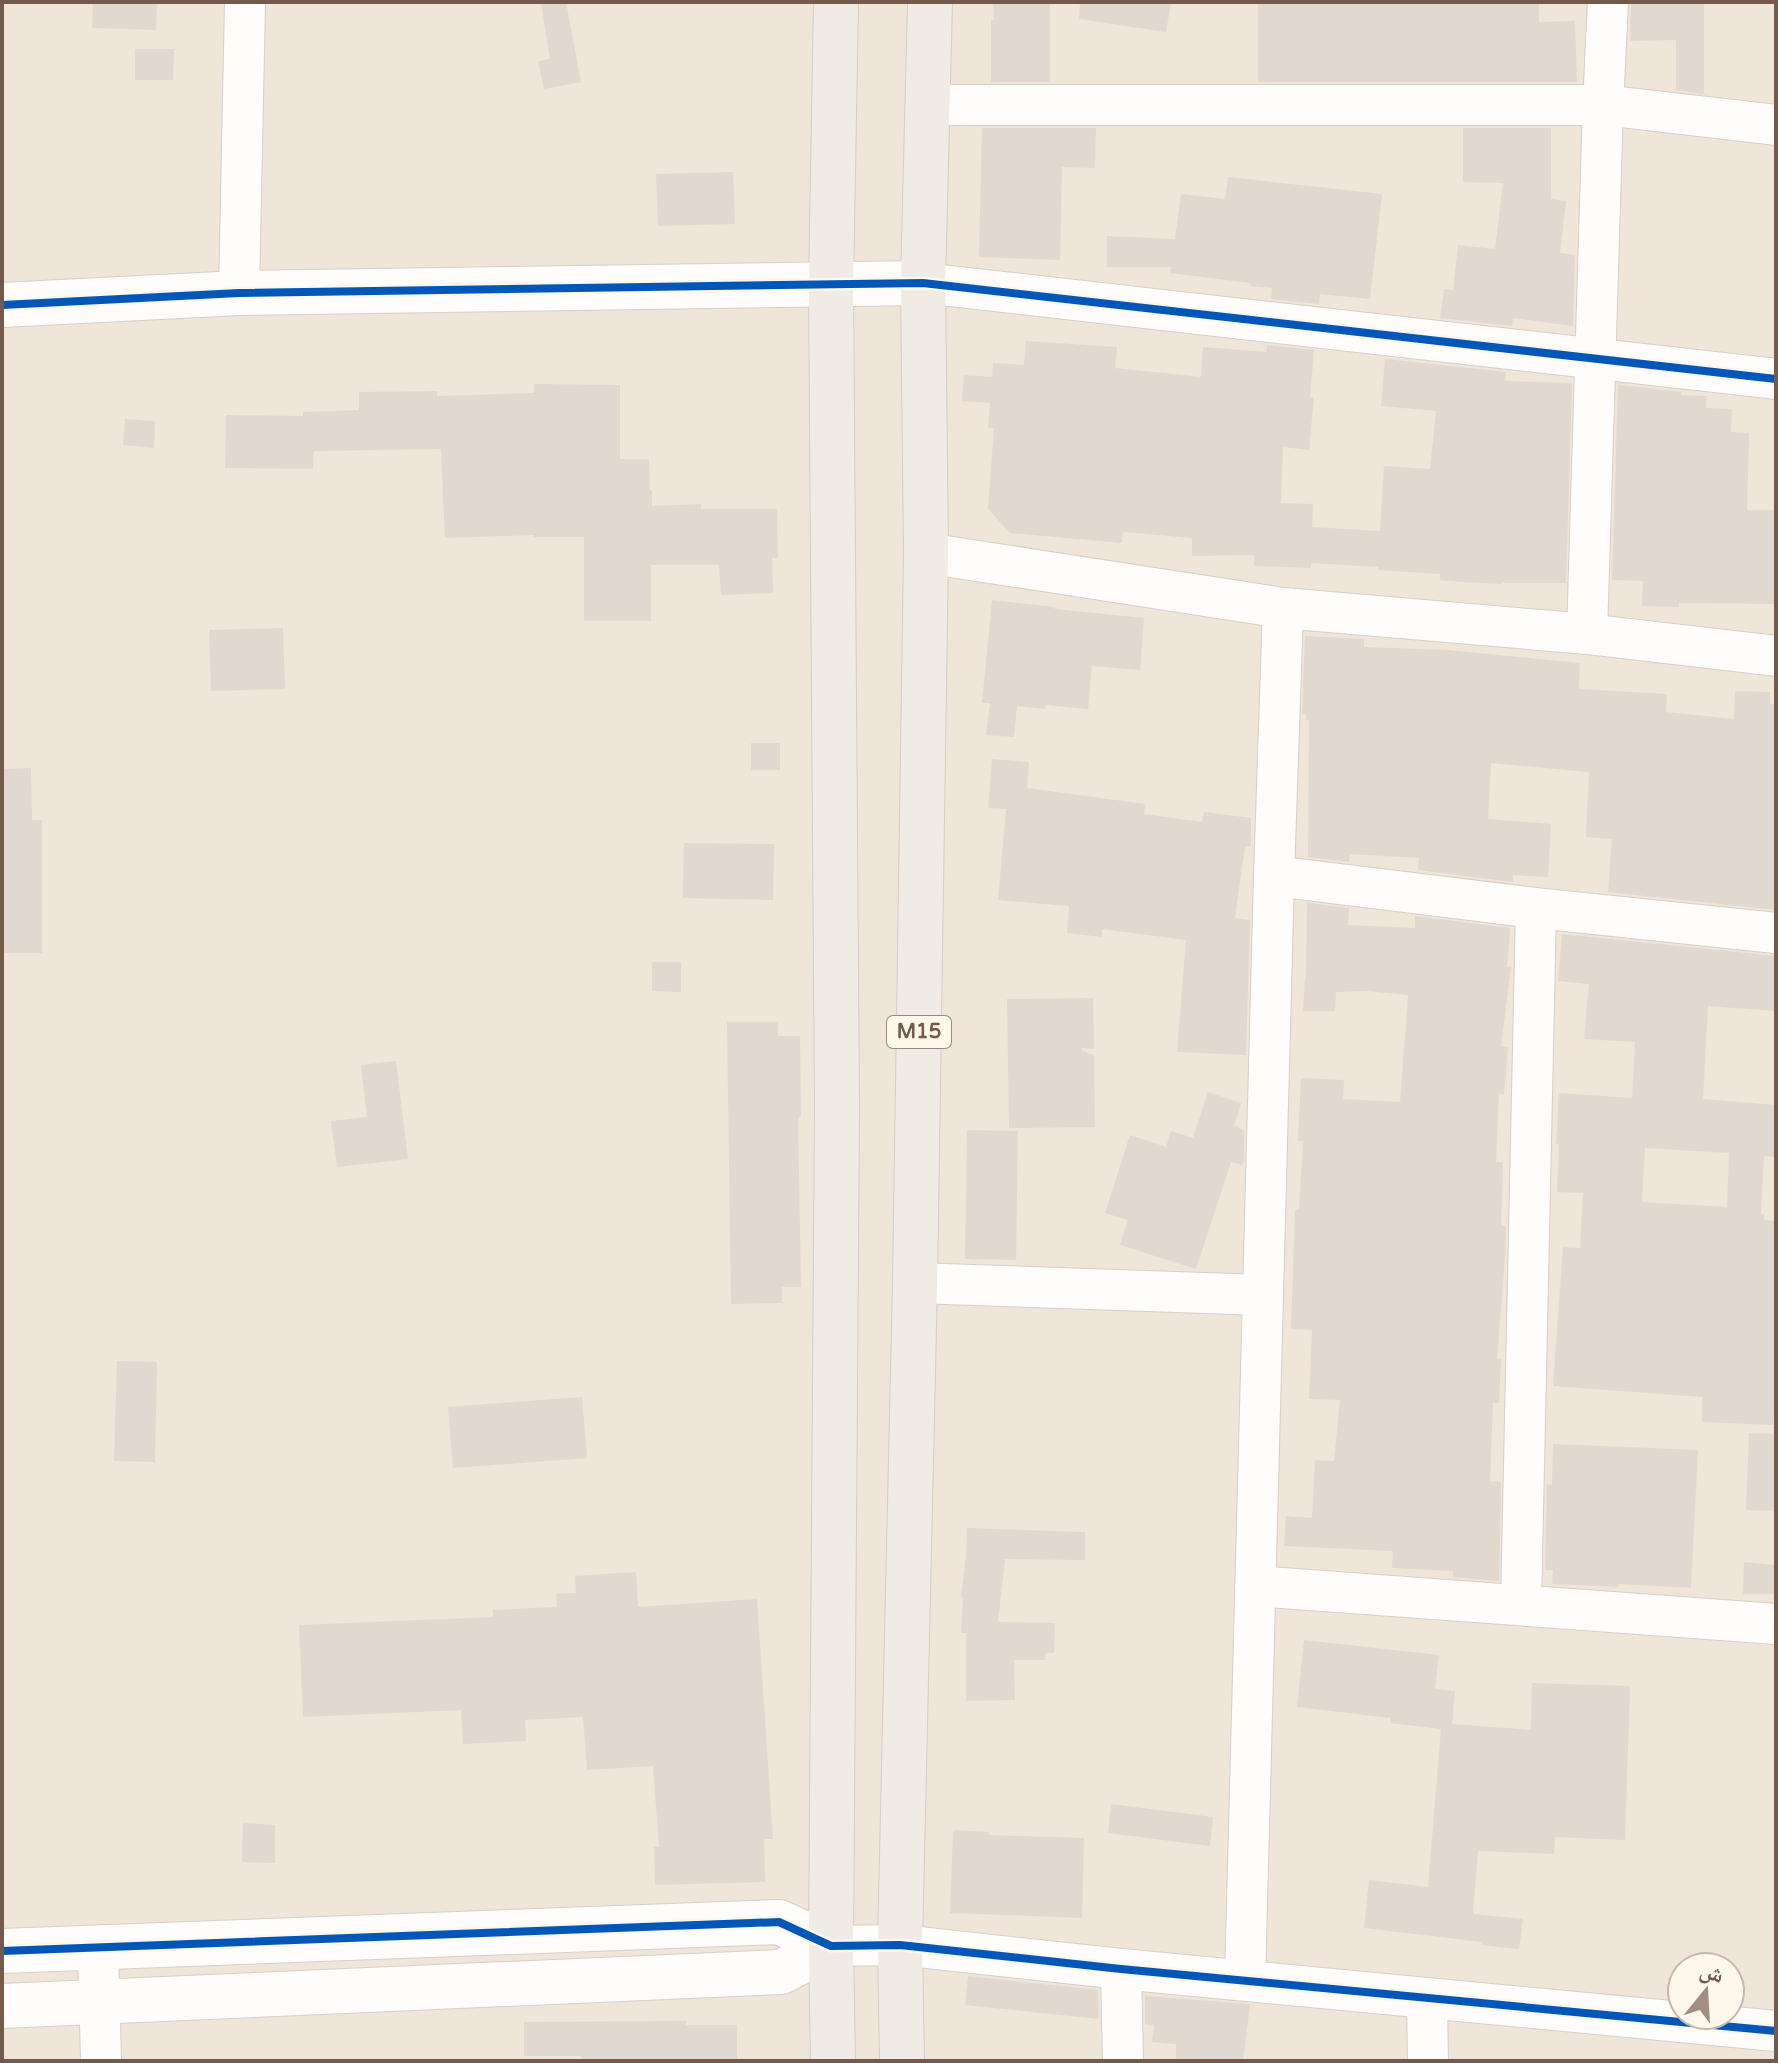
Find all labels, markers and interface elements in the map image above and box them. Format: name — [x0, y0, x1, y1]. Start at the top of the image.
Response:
road number: M15 — [887, 1016, 951, 1048]
north arrow — [1666, 1951, 1746, 2031]
text: ش — [1697, 1957, 1727, 1989]

